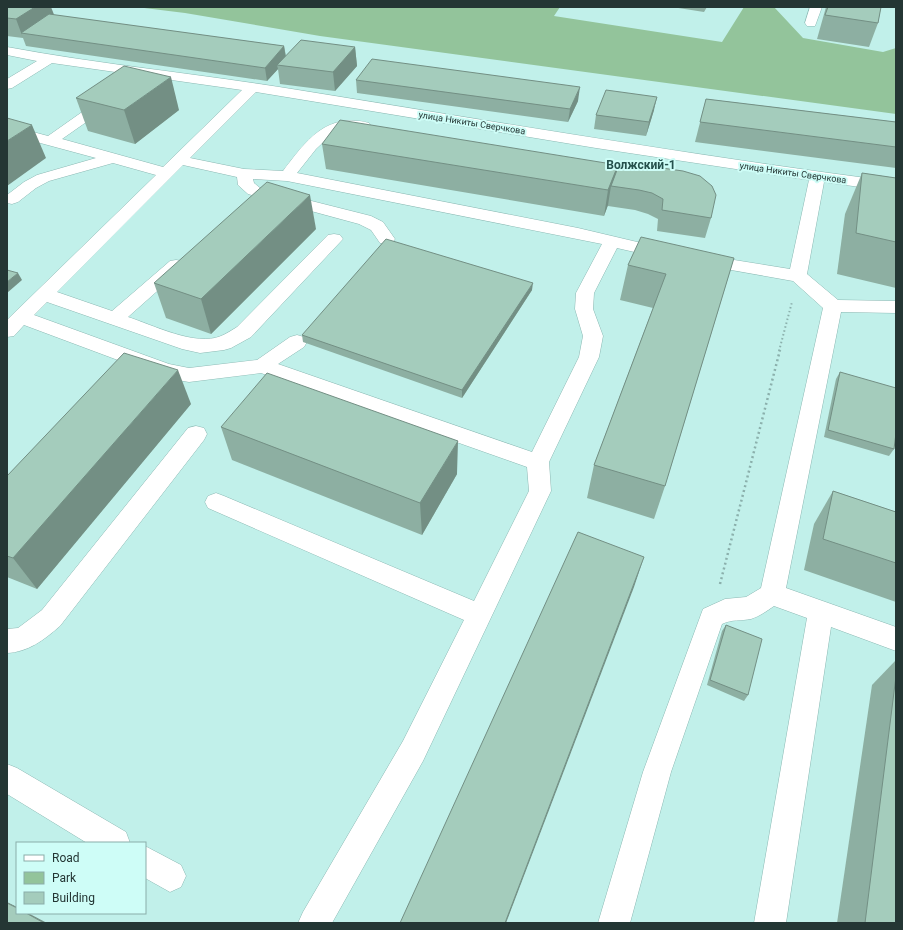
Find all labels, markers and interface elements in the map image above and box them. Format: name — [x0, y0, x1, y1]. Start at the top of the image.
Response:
street label: улица Никиты Сверчкова — [418, 110, 526, 136]
district label: Волжский-1 — [606, 158, 676, 172]
street label: улица Никиты Сверчкова — [739, 161, 847, 185]
legend — [16, 842, 146, 914]
text: Road — [52, 851, 80, 865]
text: Park — [52, 871, 77, 885]
text: Building — [52, 891, 95, 905]

